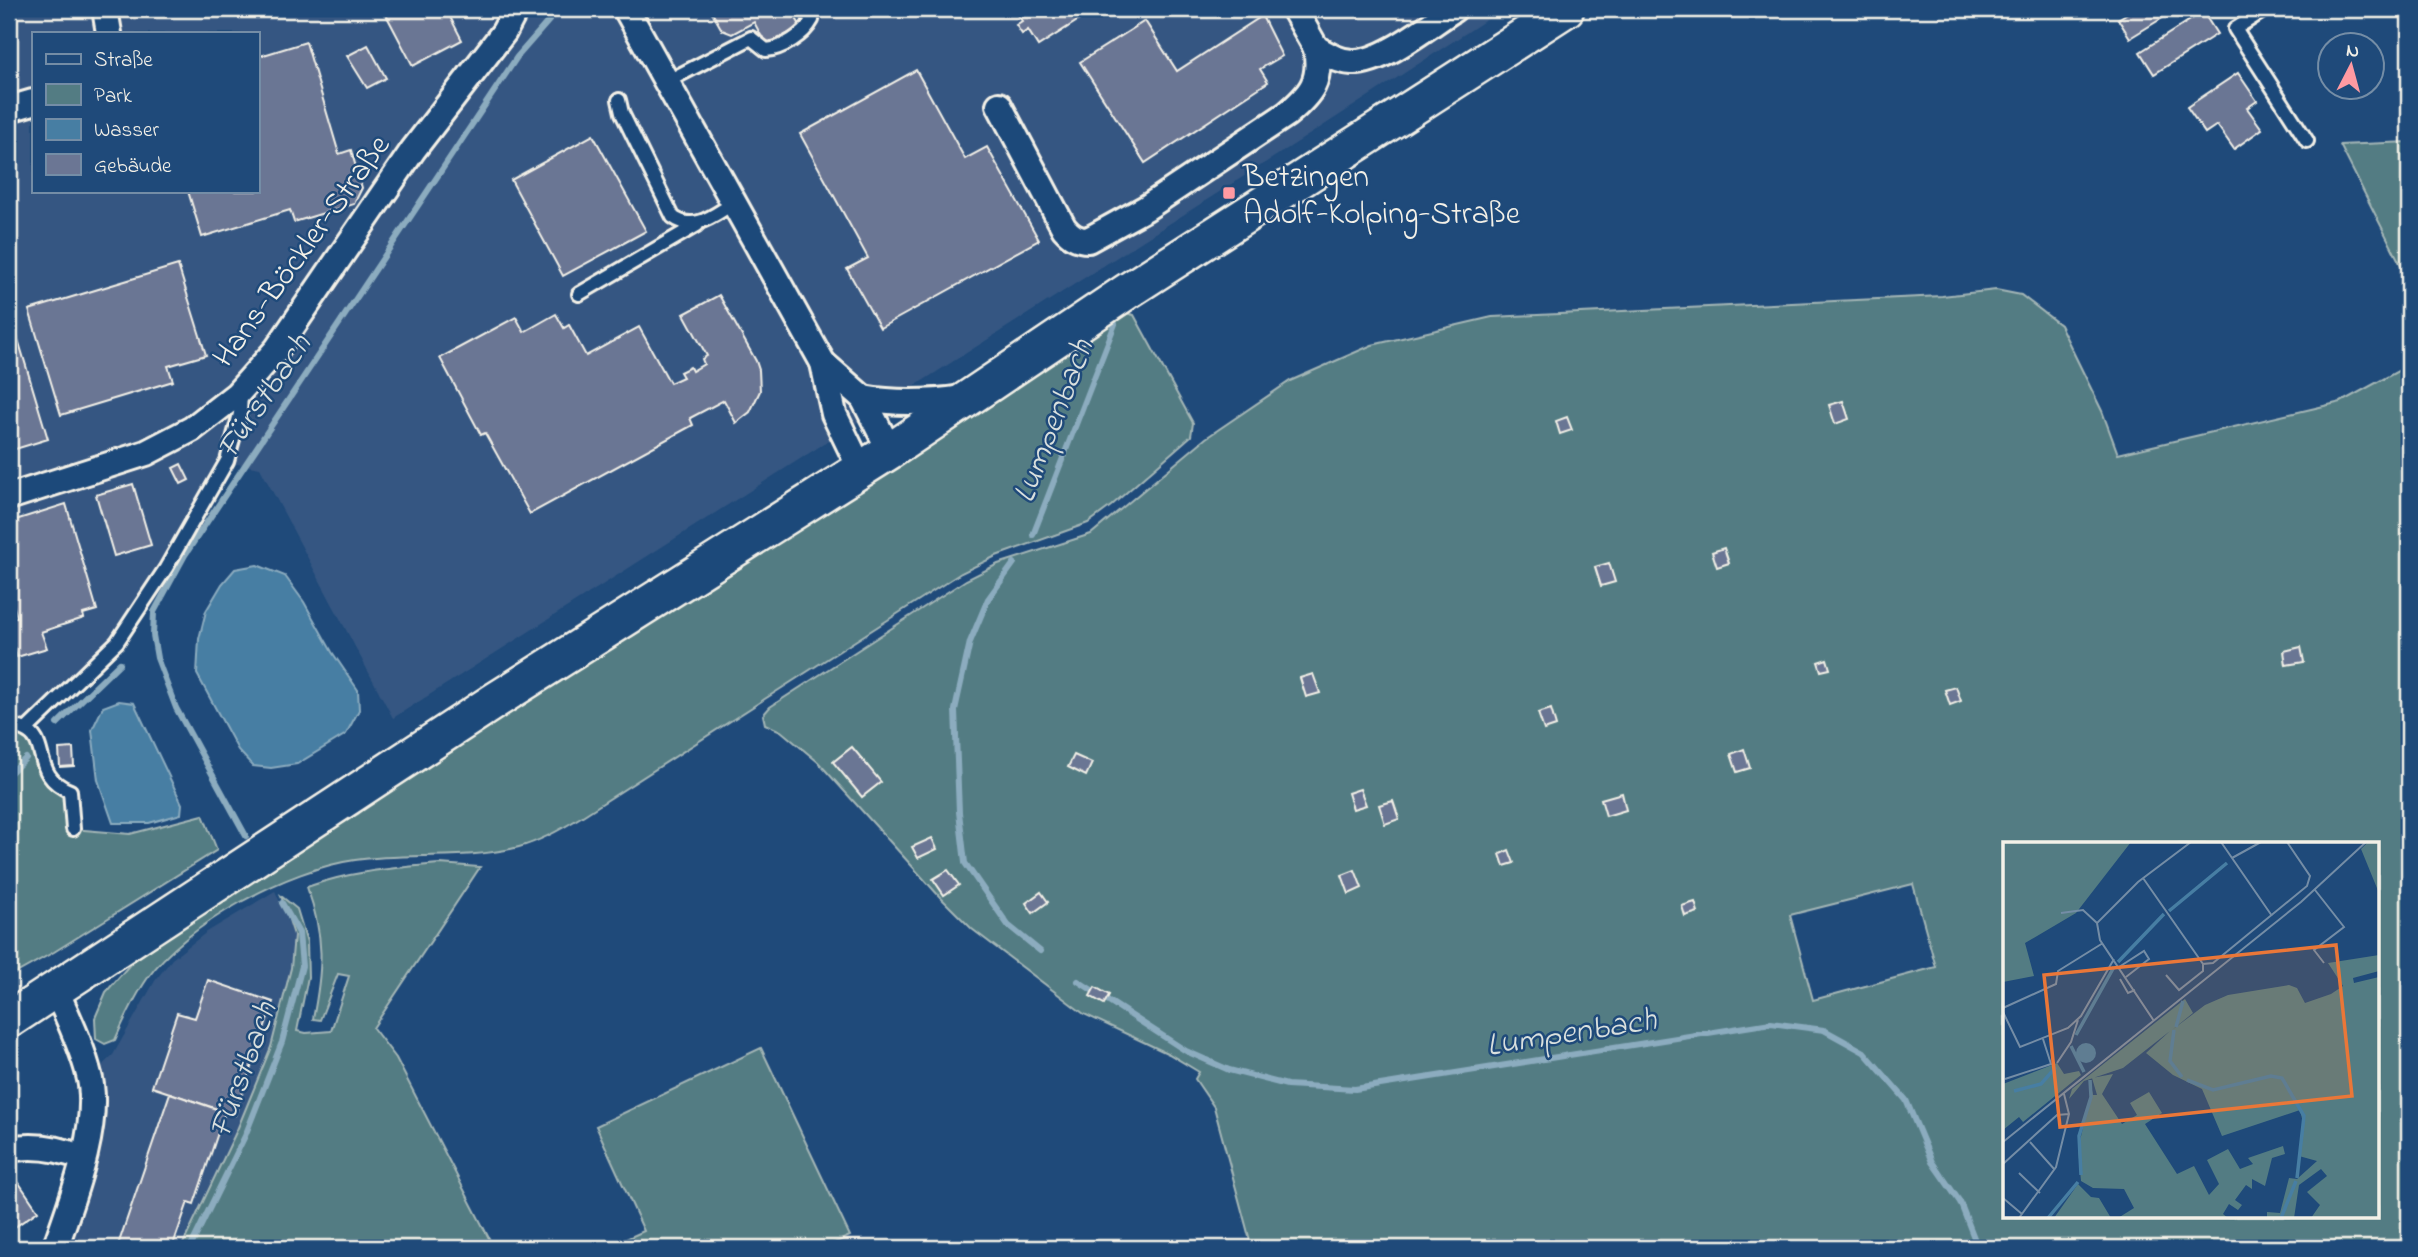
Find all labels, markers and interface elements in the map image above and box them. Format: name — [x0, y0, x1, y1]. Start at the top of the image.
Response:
legend — [32, 32, 259, 192]
north arrow — [2316, 32, 2386, 102]
text: N — [2345, 37, 2360, 66]
text: Straße — [94, 46, 153, 76]
text: Park — [94, 82, 133, 112]
text: Wasser — [94, 116, 159, 146]
street label: Hans-Böckler-Straße — [202, 125, 404, 378]
text: Gebäude — [94, 152, 172, 182]
place label: Betzingen Adolf-Kolping-Straße — [1242, 155, 1521, 239]
marker: Betzingen Adolf-Kolping-Straße — [1221, 185, 1237, 201]
water label: Fürstbach — [206, 324, 326, 469]
water label: Lumpenbach — [1002, 332, 1108, 510]
inset map — [2003, 842, 2380, 1218]
water label: Fürstbach — [198, 994, 292, 1145]
water label: Lumpenbach — [1483, 997, 1661, 1071]

